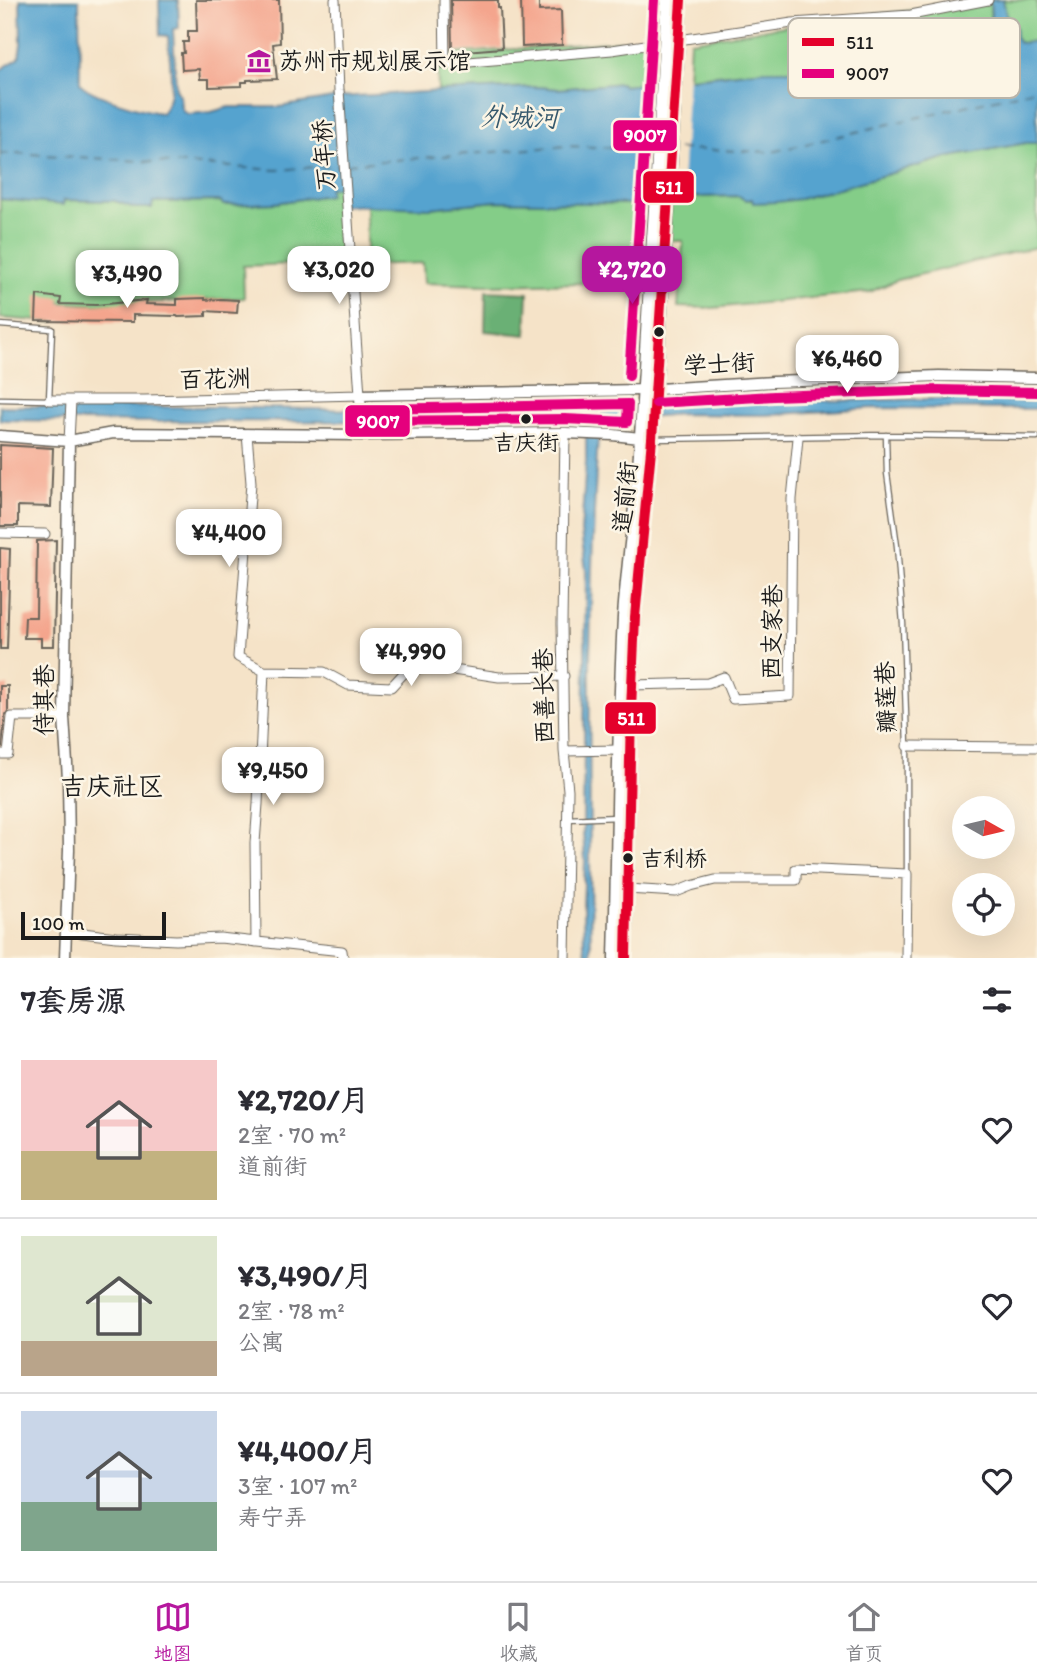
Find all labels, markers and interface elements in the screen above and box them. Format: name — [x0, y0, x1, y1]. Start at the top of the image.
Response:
legend — [788, 18, 1020, 98]
text: 511 — [846, 31, 874, 54]
place label: 苏州市规划展示馆 — [279, 46, 471, 75]
museum icon: 苏州市规划展示馆 — [245, 47, 273, 75]
text: 9007 — [846, 62, 889, 85]
water label: 外城河 — [481, 100, 563, 134]
street label: 万年桥 — [307, 118, 340, 192]
line badge: 9007 — [612, 119, 678, 152]
text: 9007 — [624, 124, 667, 147]
line badge: 511 — [642, 170, 695, 204]
text: 511 — [655, 176, 683, 199]
pin: ¥3,020 — [282, 246, 396, 306]
pin: ¥2,720 — [575, 246, 689, 306]
pin: ¥3,490 — [70, 250, 184, 310]
text: ¥3,020 — [303, 255, 375, 283]
text: ¥2,720 — [598, 255, 666, 283]
text: ¥3,490 — [92, 259, 162, 287]
unlabelled marker — [652, 325, 666, 339]
pin: ¥6,460 — [790, 336, 904, 395]
text: ¥6,460 — [812, 344, 882, 372]
street label: 学士街 — [682, 347, 756, 380]
street label: 百花洲 — [179, 363, 251, 394]
line badge: 9007 — [344, 404, 411, 438]
text: 9007 — [357, 410, 400, 433]
marker: 吉庆街 — [519, 412, 533, 426]
place label: 吉庆街 — [493, 429, 559, 456]
street label: 道前街 — [606, 460, 643, 534]
pin: ¥4,400 — [172, 510, 286, 569]
text: ¥4,400 — [192, 518, 266, 546]
street label: 西支家巷 — [756, 584, 787, 680]
pin: ¥4,990 — [354, 628, 468, 688]
text: ¥4,990 — [376, 637, 446, 665]
street label: 西善长巷 — [528, 648, 559, 744]
street label: 瓣莲巷 — [870, 661, 901, 734]
street label: 侍其巷 — [29, 664, 58, 736]
line badge: 511 — [604, 701, 657, 735]
text: 511 — [617, 707, 645, 730]
pin: ¥9,450 — [216, 748, 330, 807]
text: ¥9,450 — [238, 756, 308, 784]
district label: 吉庆社区 — [60, 770, 164, 802]
north arrow — [952, 796, 1015, 859]
map controls — [952, 796, 1015, 936]
place label: 吉利桥 — [641, 845, 707, 872]
marker: 吉利桥 — [621, 851, 635, 865]
button: locate — [952, 873, 1015, 936]
scale bar — [21, 909, 166, 941]
text: 100 m — [32, 912, 84, 935]
icon: filters — [978, 981, 1016, 1019]
text: 7套房源 — [21, 982, 126, 1019]
text: ¥2,720/月 — [238, 1081, 369, 1118]
icon: home — [77, 1088, 161, 1172]
icon: heart — [978, 1111, 1016, 1149]
text: 2室 · 70 m² — [238, 1121, 346, 1149]
text: 道前街 — [238, 1152, 307, 1180]
text: ¥3,490/月 — [238, 1257, 373, 1294]
icon: home — [77, 1264, 161, 1348]
icon: heart — [978, 1287, 1016, 1325]
text: 2室 · 78 m² — [238, 1297, 345, 1325]
text: 公寓 — [238, 1328, 284, 1356]
text: ¥4,400/月 — [238, 1432, 378, 1469]
icon: home — [77, 1439, 161, 1523]
icon: heart — [978, 1462, 1016, 1500]
text: 3室 · 107 m² — [238, 1472, 357, 1500]
text: 寿宁弄 — [238, 1503, 307, 1531]
tab: 地图 — [154, 1598, 192, 1665]
tab: 收藏 — [499, 1598, 537, 1665]
tab: 首页 — [845, 1598, 883, 1665]

